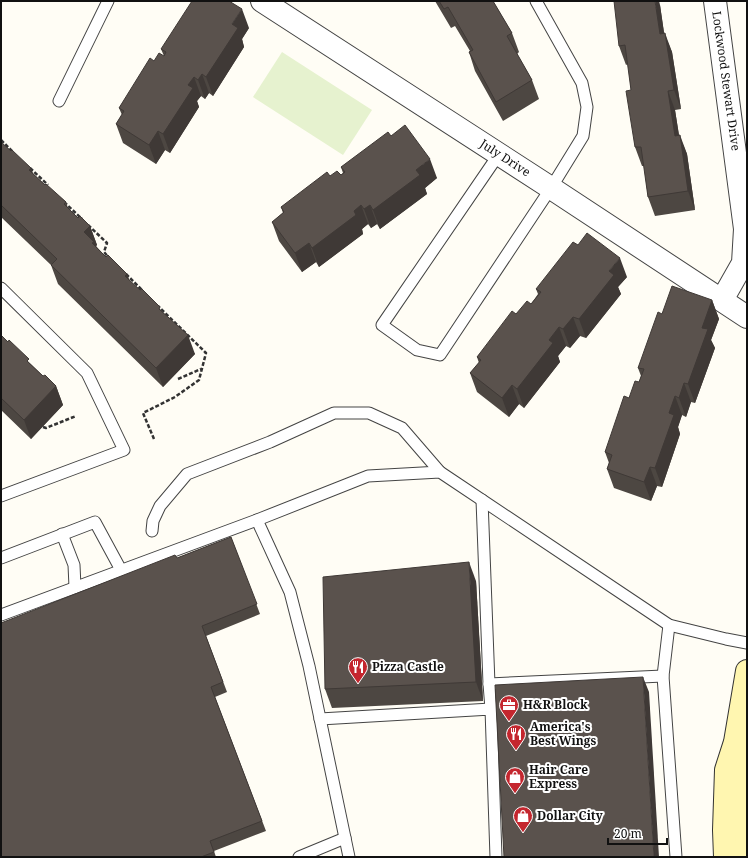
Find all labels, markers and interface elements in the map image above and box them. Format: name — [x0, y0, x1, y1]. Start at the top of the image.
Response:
street label: Lockwood Stewart Drive — [708, 10, 745, 152]
street label: July Drive — [476, 134, 534, 180]
restaurant icon: Pizza Castle — [347, 656, 369, 684]
place label: Pizza Castle — [372, 658, 444, 675]
office icon: H&R Block — [498, 694, 520, 722]
place label: H&R Block — [523, 696, 588, 713]
place label: America's Best Wings — [530, 718, 596, 749]
restaurant icon: America's Best Wings — [505, 723, 527, 751]
place label: Hair Care Express — [529, 761, 588, 792]
shop icon: Hair Care Express — [504, 766, 526, 794]
shop icon: Dollar City — [512, 805, 534, 833]
place label: Dollar City — [537, 807, 603, 824]
scale bar — [608, 820, 667, 846]
text: 20 m — [614, 825, 642, 842]

